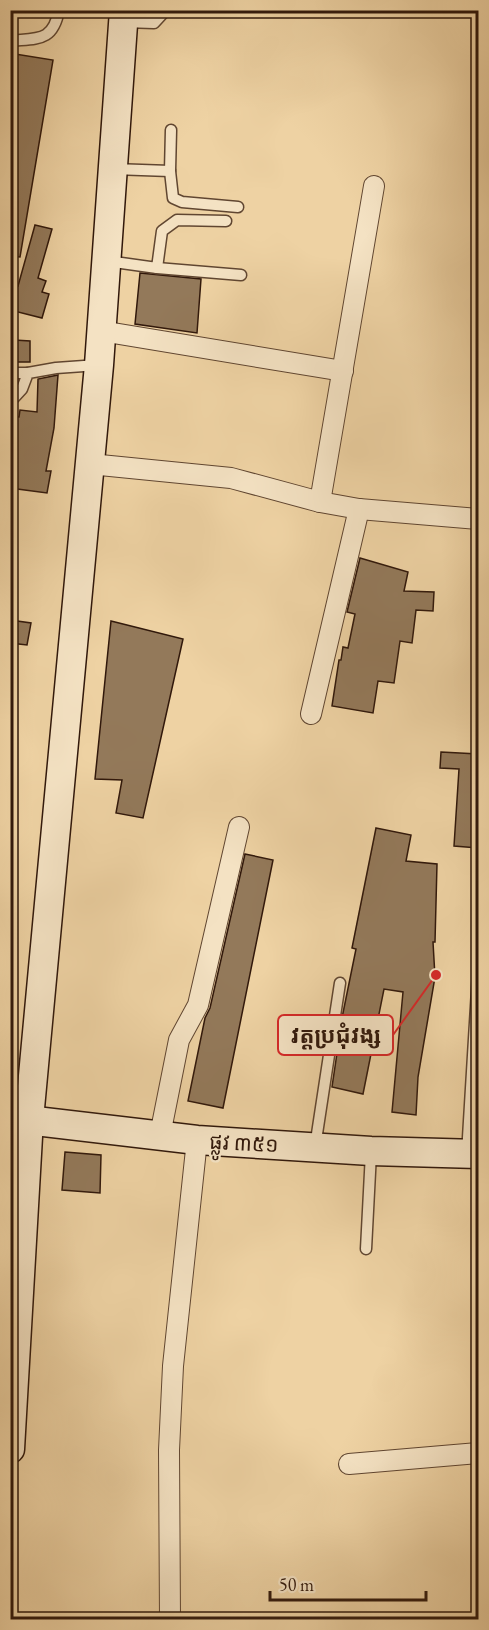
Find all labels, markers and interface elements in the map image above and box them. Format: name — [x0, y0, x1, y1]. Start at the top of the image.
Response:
callout: វត្តប្រជុំវង្ស — [278, 1015, 393, 1055]
text: វត្តប្រជុំវង្ស — [291, 1021, 381, 1050]
street label: ផ្លូវ ៣៥១ — [208, 1128, 279, 1164]
scale bar — [270, 1564, 426, 1602]
text: 50 m — [279, 1573, 314, 1596]

